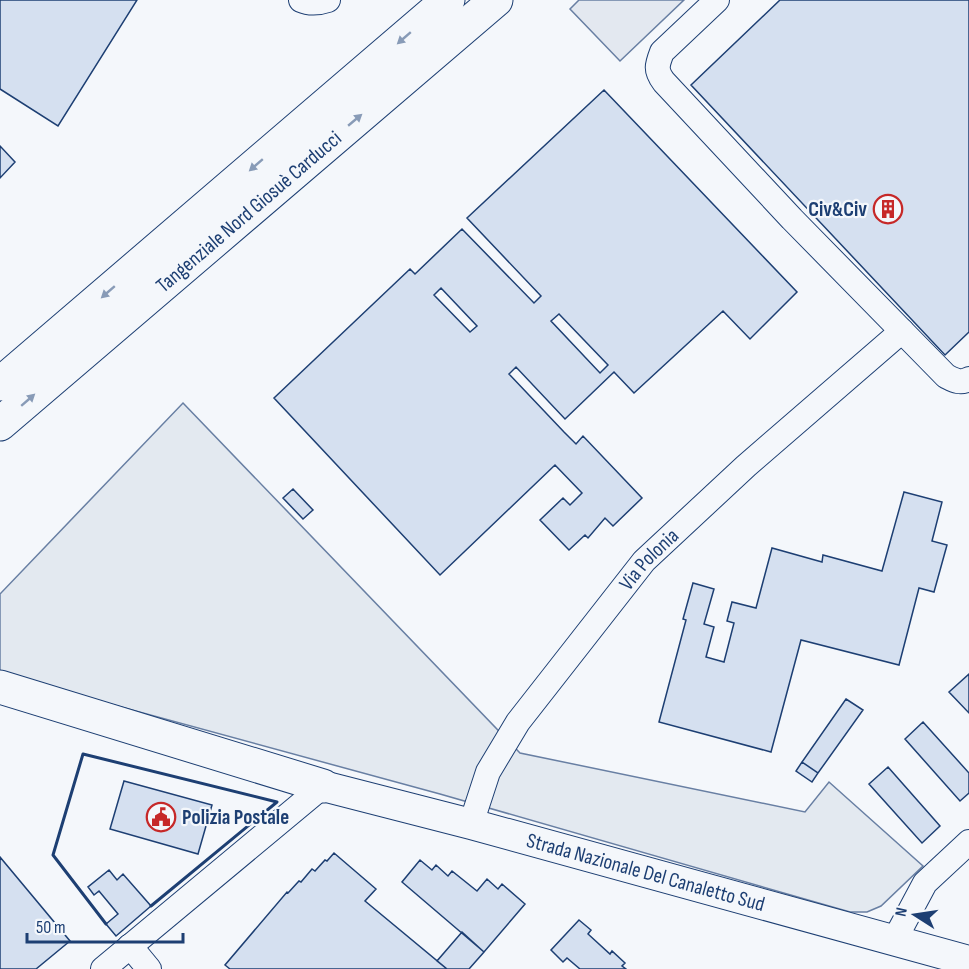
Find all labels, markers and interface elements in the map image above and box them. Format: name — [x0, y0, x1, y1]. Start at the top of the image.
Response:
one-way arrow — [397, 31, 412, 44]
one-way arrow — [347, 114, 362, 127]
street label: Tangenziale Nord Giosuè Carducci — [151, 126, 347, 298]
one-way arrow — [249, 158, 264, 171]
building icon: Civ&Civ — [872, 193, 904, 225]
place label: Civ&Civ — [808, 197, 867, 222]
one-way arrow — [101, 285, 116, 298]
one-way arrow — [20, 393, 35, 407]
street label: Via Polonia — [614, 523, 684, 595]
public building icon: Polizia Postale — [145, 801, 177, 833]
place label: Polizia Postale — [182, 805, 289, 830]
street label: Strada Nazionale Del Canaletto Sud — [524, 828, 767, 917]
north arrow — [885, 885, 945, 945]
scale bar — [27, 906, 183, 944]
text: N — [892, 906, 912, 918]
text: 50 m — [36, 917, 66, 938]

